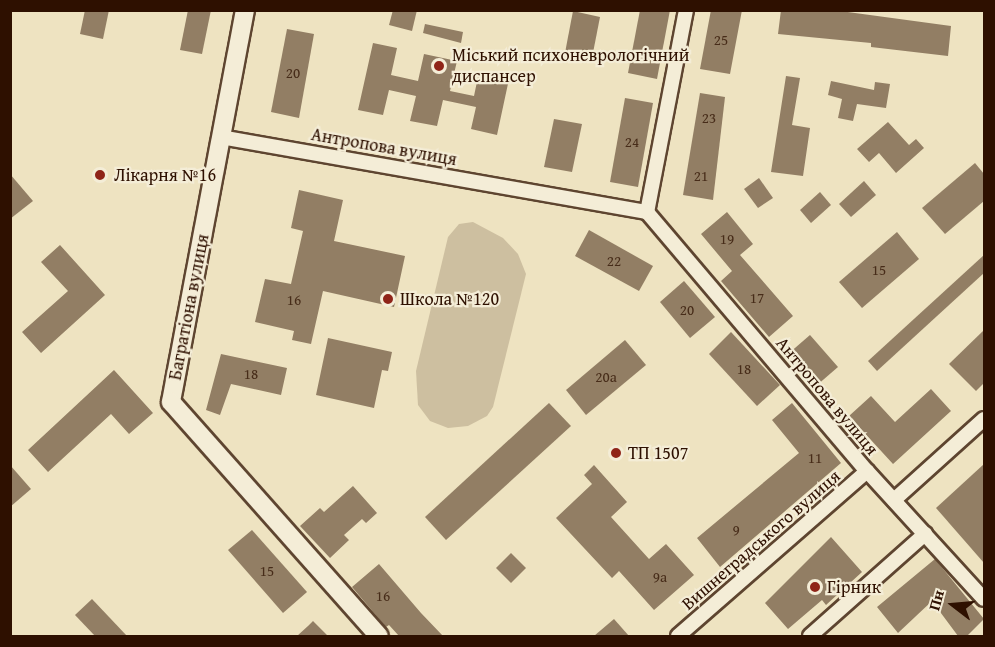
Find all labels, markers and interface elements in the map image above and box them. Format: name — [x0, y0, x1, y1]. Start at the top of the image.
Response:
house number: 25 — [714, 31, 728, 49]
place label: Міський психоневрологічний диспансер — [452, 45, 689, 88]
marker: Міський психоневрологічний диспансер — [430, 57, 448, 75]
house number: 20 — [286, 64, 300, 82]
house number: 23 — [702, 109, 716, 127]
street label: Антропова вулиця — [309, 124, 459, 170]
house number: 24 — [625, 133, 639, 151]
place label: Лікарня №16 — [114, 164, 216, 186]
marker: Лікарня №16 — [91, 166, 109, 184]
house number: 21 — [694, 167, 708, 185]
house number: 19 — [720, 230, 734, 248]
street label: Багратіона вулиця — [164, 232, 214, 382]
house number: 22 — [607, 252, 621, 270]
house number: 15 — [872, 261, 886, 279]
place label: Школа №120 — [400, 288, 499, 310]
house number: 17 — [750, 289, 764, 307]
house number: 16 — [287, 291, 301, 309]
marker: Школа №120 — [381, 292, 395, 306]
house number: 20 — [680, 301, 694, 319]
street label: Антропова вулиця — [771, 333, 883, 459]
house number: 18 — [737, 360, 751, 378]
house number: 18 — [244, 365, 258, 383]
house number: 20а — [595, 368, 617, 386]
place label: ТП 1507 — [628, 442, 688, 464]
marker: ТП 1507 — [609, 446, 623, 460]
house number: 11 — [808, 449, 822, 467]
street label: Вишнеградського вулиця — [677, 465, 845, 615]
house number: 9 — [732, 521, 740, 539]
house number: 15 — [260, 562, 274, 580]
house number: 9а — [653, 568, 667, 586]
north arrow — [923, 575, 983, 635]
place label: Гірник — [827, 576, 881, 598]
marker: Гірник — [808, 580, 822, 594]
house number: 16 — [376, 587, 390, 605]
text: Пн — [921, 587, 950, 613]

